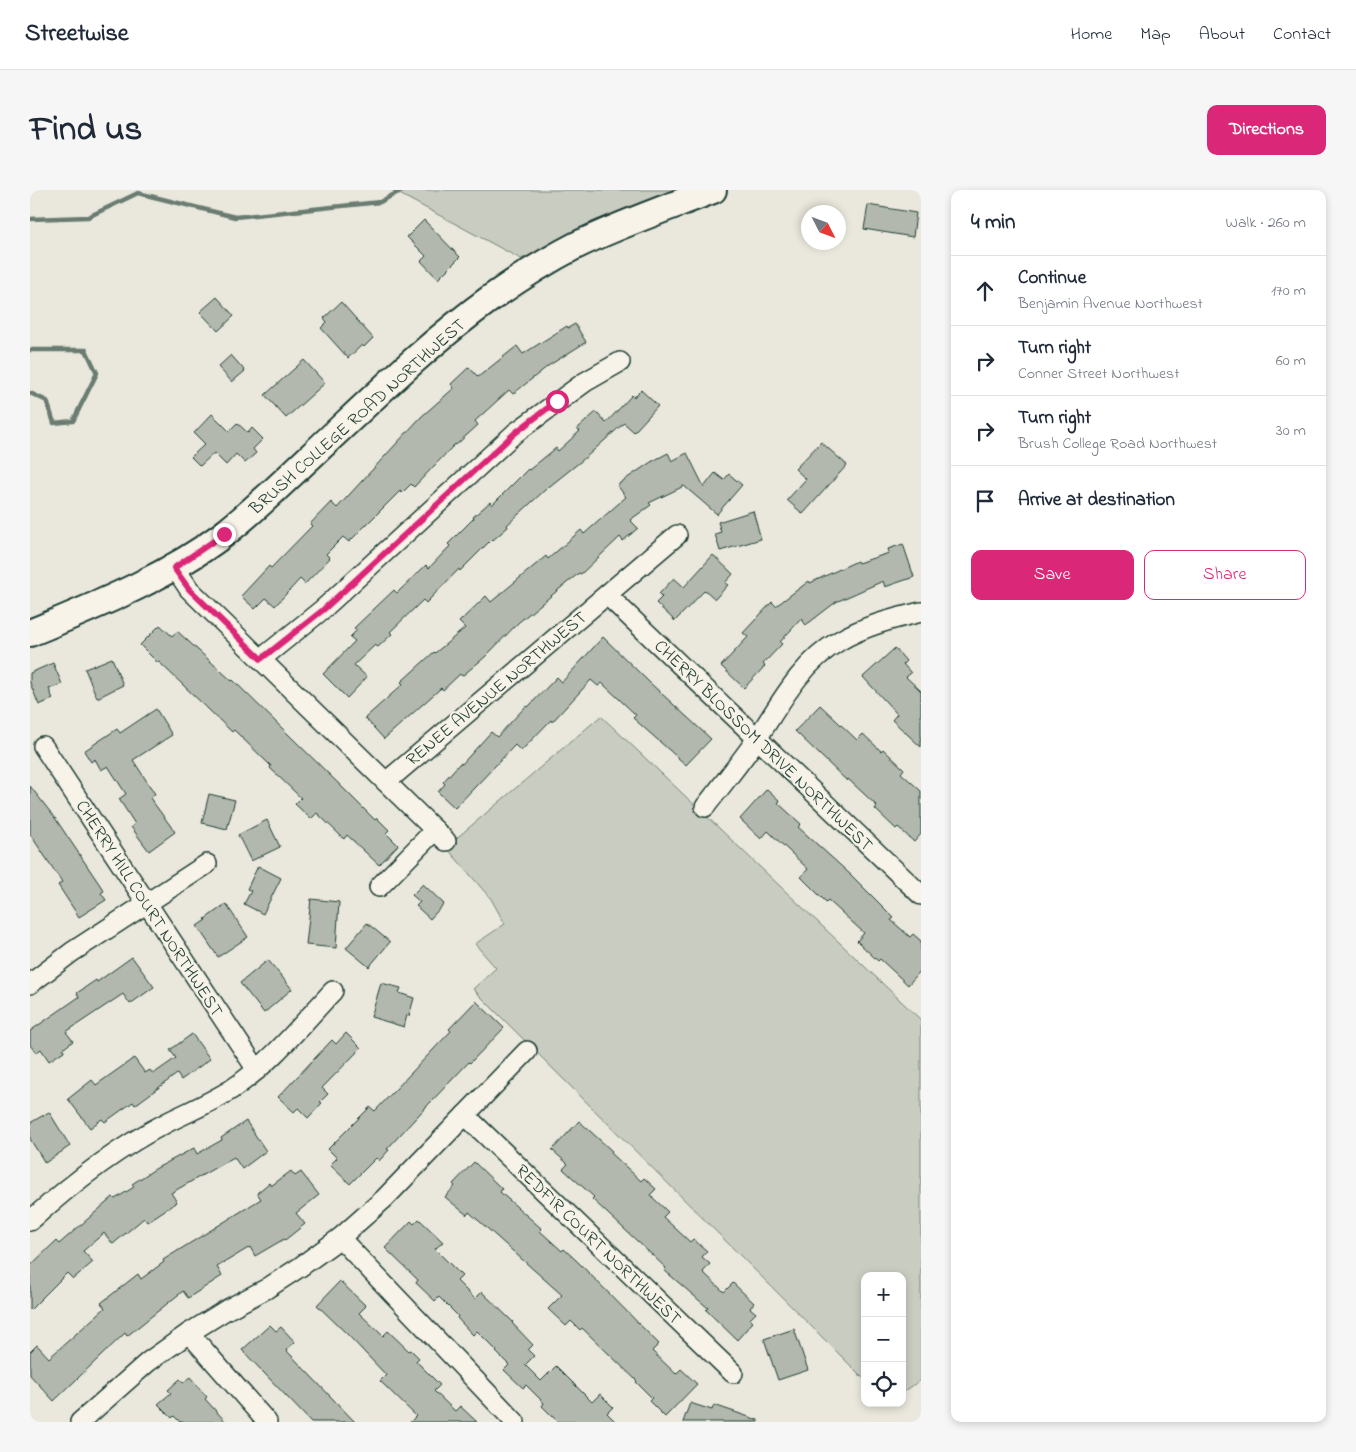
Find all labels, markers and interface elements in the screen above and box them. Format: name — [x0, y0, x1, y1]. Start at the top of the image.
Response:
text: Streetwise — [25, 17, 129, 52]
text: Home — [1071, 22, 1112, 48]
text: Map — [1140, 22, 1171, 48]
text: About — [1199, 22, 1245, 48]
text: Contact — [1273, 22, 1331, 48]
text: Find us — [30, 105, 142, 156]
button: Directions — [1207, 105, 1326, 155]
north arrow — [801, 205, 846, 250]
text: 4 min — [971, 208, 1015, 238]
text: Walk · 260 m — [1226, 211, 1306, 235]
text: Continue — [1018, 265, 1086, 292]
icon: ahead — [971, 277, 999, 305]
text: 170 m — [1271, 279, 1306, 303]
text: Benjamin Avenue Northwest — [1018, 292, 1203, 316]
street label: BRUSH COLLEGE ROAD NORTHWEST — [244, 313, 472, 523]
text: Turn right — [1018, 335, 1091, 362]
icon: right — [971, 347, 999, 375]
text: 60 m — [1276, 349, 1306, 373]
text: Conner Street Northwest — [1018, 362, 1180, 386]
route start — [546, 390, 569, 413]
text: Turn right — [1018, 405, 1091, 432]
icon: right — [971, 417, 999, 445]
text: 30 m — [1276, 419, 1306, 443]
text: Brush College Road Northwest — [1018, 432, 1217, 456]
icon: arrive — [971, 487, 999, 515]
text: Arrive at destination — [1018, 487, 1175, 514]
route end — [213, 523, 236, 546]
button: Save — [971, 550, 1134, 600]
button: Share — [1144, 550, 1306, 600]
street label: RENEE AVENUE NORTHWEST — [401, 606, 593, 773]
street label: CHERRY BLOSSOM DRIVE NORTHWEST — [647, 634, 878, 858]
street label: CHERRY HILL COURT NORTHWEST — [68, 795, 228, 1023]
street label: REDFIR COURT NORTHWEST — [509, 1159, 686, 1332]
map controls — [861, 1272, 906, 1407]
button: + — [861, 1272, 906, 1317]
button: − — [861, 1317, 906, 1362]
button: locate — [861, 1362, 906, 1407]

